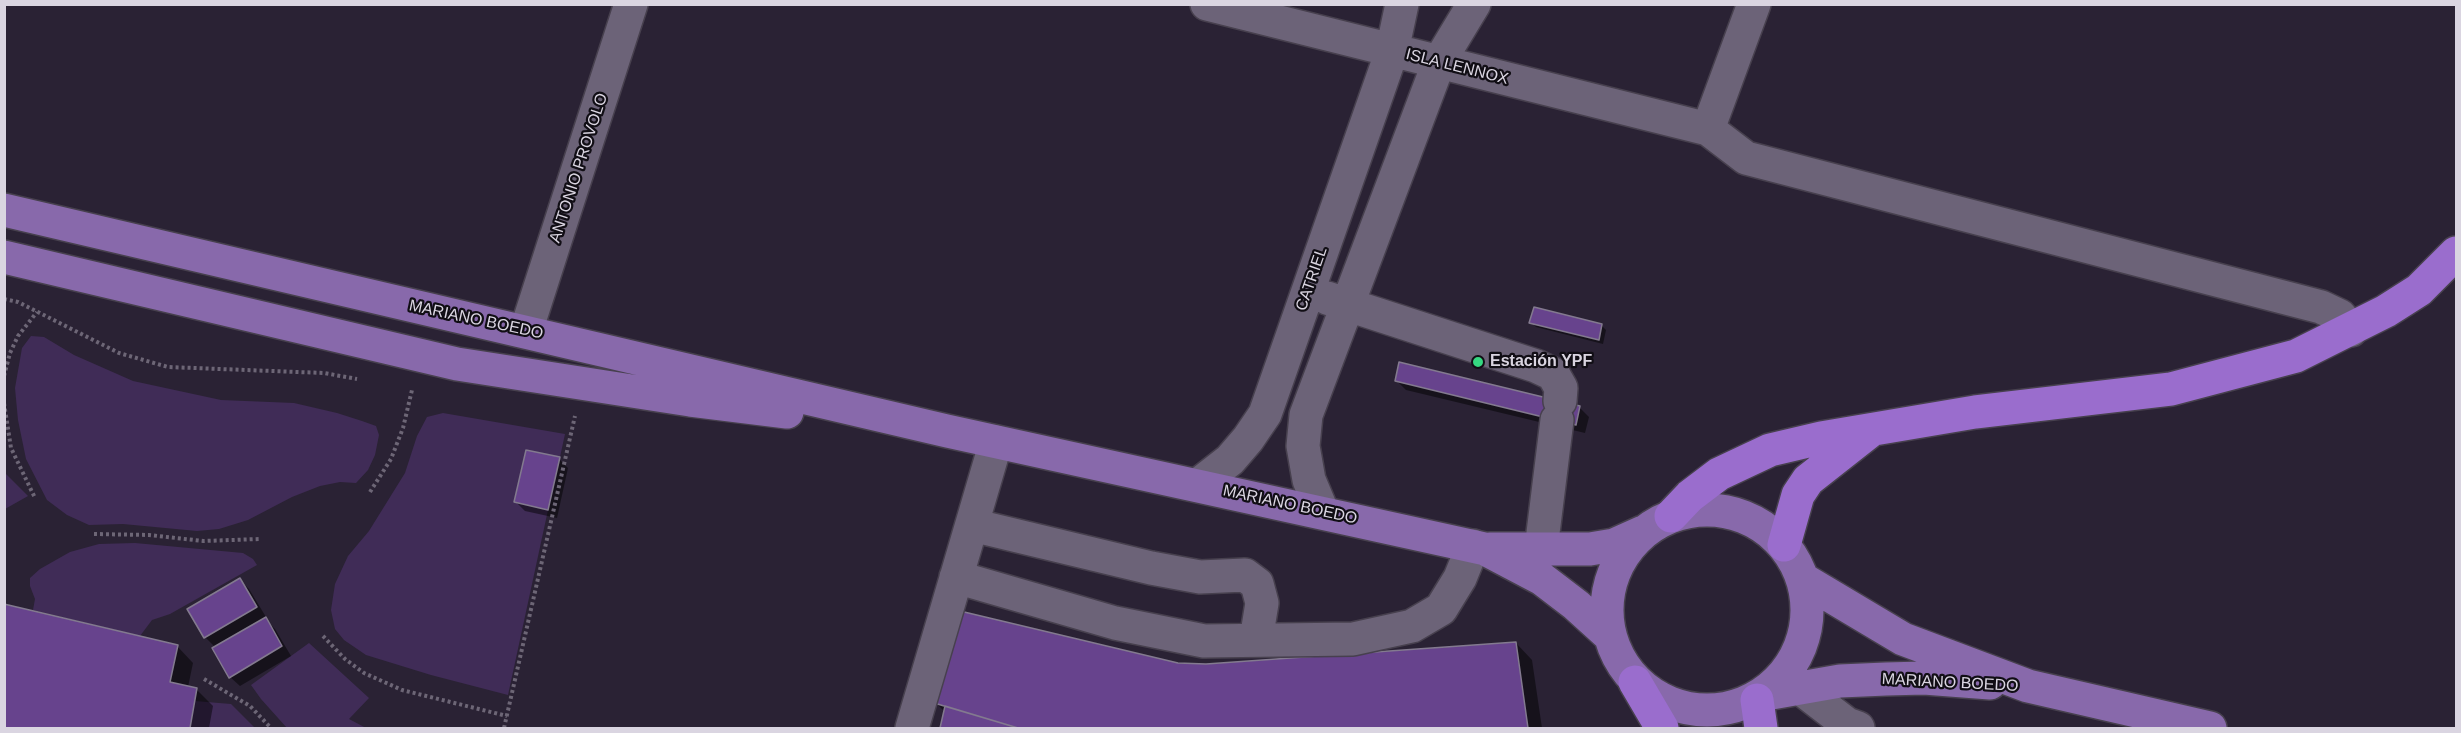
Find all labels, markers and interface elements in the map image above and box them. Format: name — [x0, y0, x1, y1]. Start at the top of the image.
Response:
street label: ISLA LENNOX — [1404, 45, 1510, 89]
street label: ANTONIO PROVOLO — [546, 91, 612, 245]
street label: CATRIEL — [1292, 244, 1332, 314]
street label: MARIANO BOEDO — [407, 296, 545, 344]
place label: Estación YPF — [1490, 352, 1592, 372]
marker: Estación YPF — [1471, 355, 1485, 369]
street label: MARIANO BOEDO — [1221, 481, 1359, 529]
street label: MARIANO BOEDO — [1881, 670, 2019, 696]

